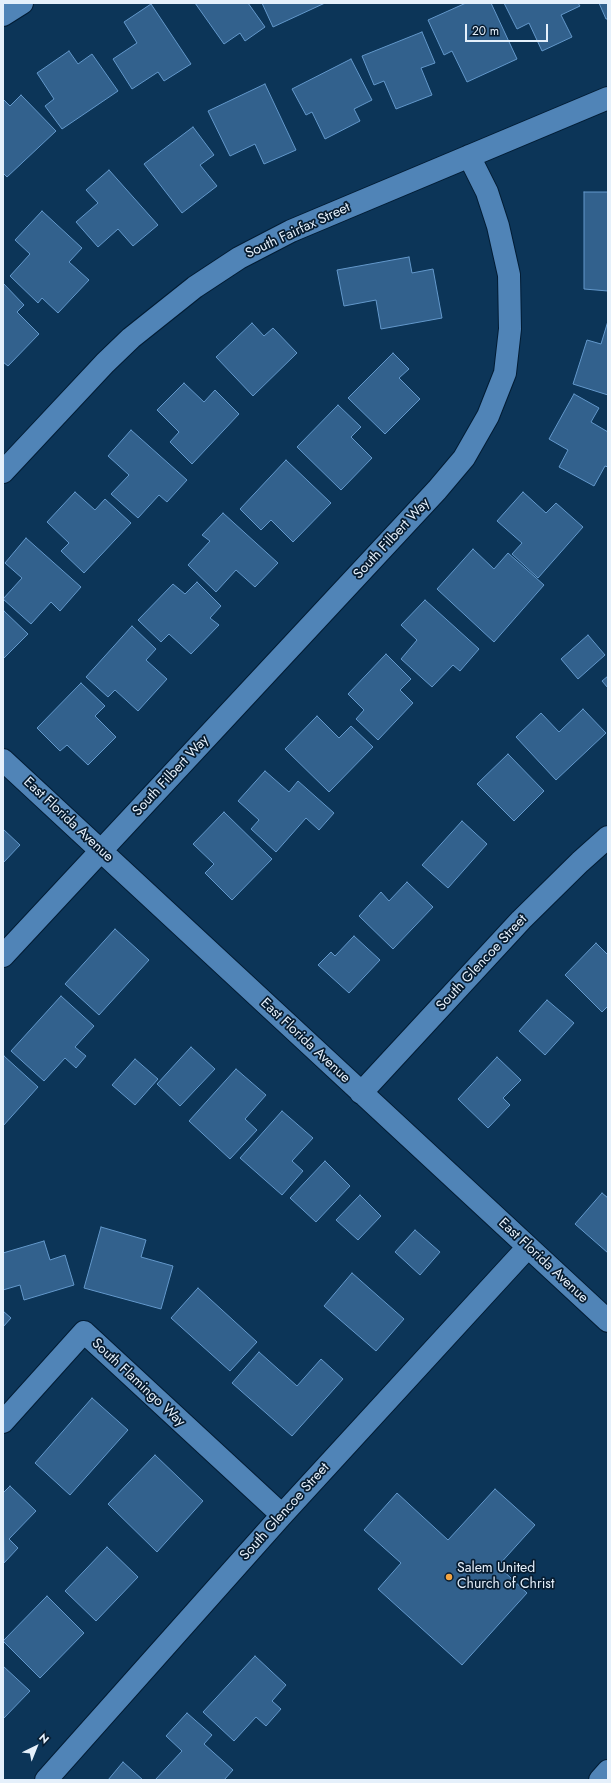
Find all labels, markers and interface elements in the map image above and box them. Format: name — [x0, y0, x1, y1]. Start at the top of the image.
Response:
scale bar — [467, 16, 550, 42]
text: 20 m — [472, 22, 499, 40]
street label: South Fairfax Street — [243, 199, 353, 263]
street label: South Filbert Way — [350, 495, 434, 583]
street label: South Filbert Way — [129, 732, 213, 820]
street label: East Florida Avenue — [20, 774, 116, 866]
street label: South Glencoe Street — [433, 911, 531, 1015]
street label: East Florida Avenue — [257, 995, 353, 1087]
street label: East Florida Avenue — [495, 1215, 591, 1307]
street label: South Flamingo Way — [88, 1335, 188, 1431]
street label: South Glencoe Street — [237, 1460, 333, 1564]
place label: Salem United Church of Christ — [457, 1561, 554, 1594]
marker: Salem United Church of Christ — [444, 1572, 454, 1582]
north arrow — [16, 1727, 56, 1767]
text: N — [36, 1729, 53, 1747]

